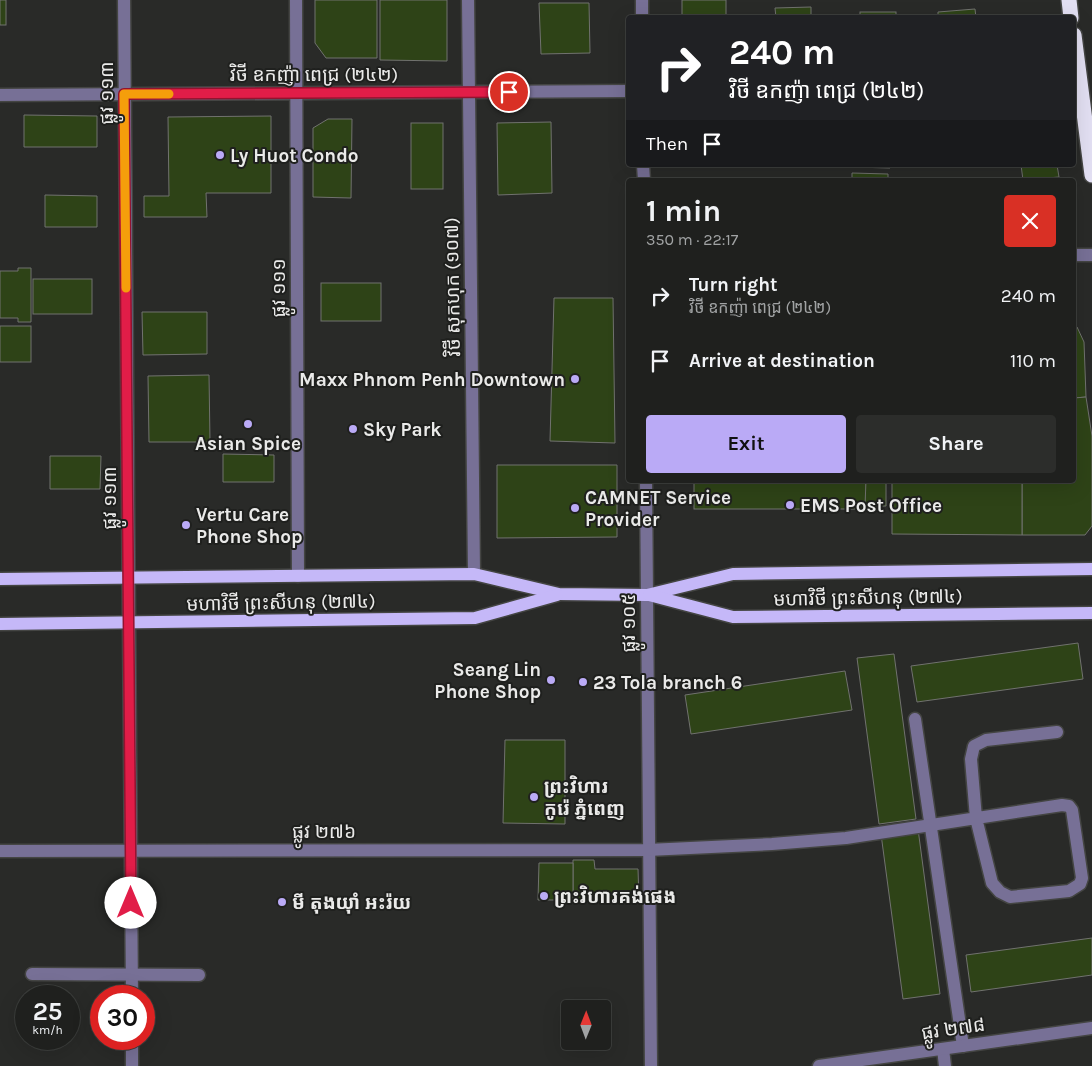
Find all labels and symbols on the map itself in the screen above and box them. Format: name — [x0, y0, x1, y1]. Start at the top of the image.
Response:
street label: ផ្លូវ ១១៣ — [96, 61, 124, 125]
street label: វិថី ឧកញ៉ា ពេជ្រ (២៤២) — [229, 63, 398, 86]
pin — [488, 71, 530, 113]
place label: Ly Huot Condo — [230, 145, 359, 167]
marker: Ly Huot Condo — [214, 149, 226, 161]
street label: វិថី សុកហុក (១០៧) — [440, 217, 467, 357]
street label: ផ្លូវ ១១១ — [268, 259, 296, 317]
place label: Maxx Phnom Penh Downtown — [299, 369, 565, 391]
marker: Maxx Phnom Penh Downtown — [569, 373, 581, 385]
marker: Asian Spice — [242, 418, 254, 430]
place label: Sky Park — [363, 419, 441, 441]
marker: Sky Park — [347, 423, 359, 435]
place label: Asian Spice — [195, 433, 301, 455]
street label: ផ្លូវ ១១៣ — [99, 466, 127, 530]
place label: CAMNET Service Provider — [585, 487, 731, 531]
place label: EMS Post Office — [800, 495, 942, 517]
marker: EMS Post Office — [784, 499, 796, 511]
marker: CAMNET Service Provider — [569, 502, 581, 514]
place label: Vertu Care Phone Shop — [196, 504, 303, 548]
marker: Vertu Care Phone Shop — [180, 519, 192, 531]
street label: មហាវិថី ព្រះសីហនុ (២៧៤) — [773, 585, 963, 612]
street label: មហាវិថី ព្រះសីហនុ (២៧៤) — [186, 590, 376, 617]
street label: ផ្លូវ ១០៥ — [618, 594, 646, 652]
place label: Seang Lin Phone Shop — [434, 659, 541, 703]
place label: 23 Tola branch 6 — [593, 672, 742, 694]
marker: Seang Lin Phone Shop — [545, 674, 557, 686]
marker: 23 Tola branch 6 — [577, 676, 589, 688]
place label: ព្រះវិហារ កូរ៉េ ភ្នំពេញ — [544, 775, 625, 820]
marker: ព្រះវិហារ កូរ៉េ ភ្នំពេញ — [528, 791, 540, 803]
street label: ផ្លូវ ២៧៦ — [292, 821, 356, 849]
position arrow — [104, 876, 156, 928]
place label: ព្រះវិហារគង់ផេង — [554, 885, 676, 908]
marker: ព្រះវិហារគង់ផេង — [538, 890, 550, 902]
place label: មី តុងយ៉ាំ អះរ៉យ — [292, 892, 411, 914]
marker: មី តុងយ៉ាំ អះរ៉យ — [276, 896, 288, 908]
speed limit sign: 30 — [90, 985, 155, 1050]
north arrow — [561, 1000, 611, 1050]
street label: ផ្លូវ ២៧៨ — [920, 1014, 987, 1050]

